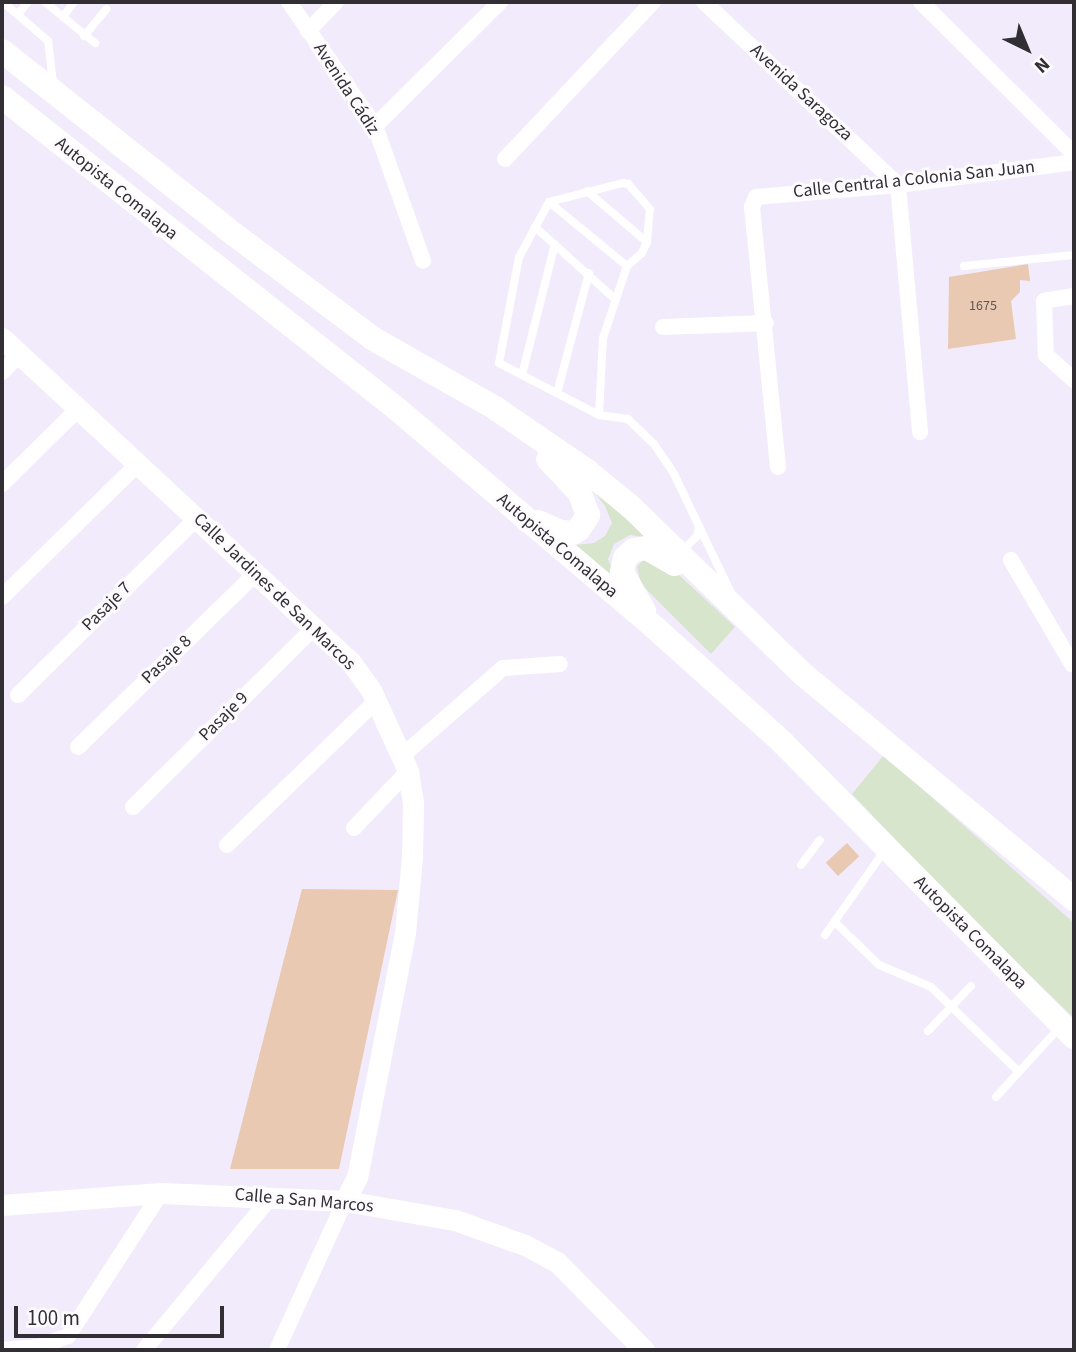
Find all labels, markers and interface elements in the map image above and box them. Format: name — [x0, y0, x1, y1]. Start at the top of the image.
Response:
north arrow — [992, 14, 1062, 84]
street label: Avenida Cádiz — [308, 39, 384, 139]
street label: Avenida Saragoza — [745, 40, 857, 146]
text: N — [1028, 51, 1055, 79]
street label: Autopista Comalapa — [50, 133, 182, 245]
street label: Calle Central a Colonia San Juan — [792, 157, 1036, 203]
house number: 1675 — [969, 298, 997, 314]
street label: Autopista Comalapa — [492, 489, 622, 603]
street label: Calle Jardines de San Marcos — [188, 509, 360, 675]
street label: Pasaje 7 — [78, 578, 136, 636]
street label: Pasaje 8 — [138, 631, 196, 689]
street label: Pasaje 9 — [195, 688, 253, 746]
street label: Autopista Comalapa — [909, 872, 1031, 994]
street label: Calle a San Marcos — [234, 1184, 374, 1218]
scale bar — [18, 1292, 228, 1336]
text: 100 m — [27, 1303, 80, 1333]

